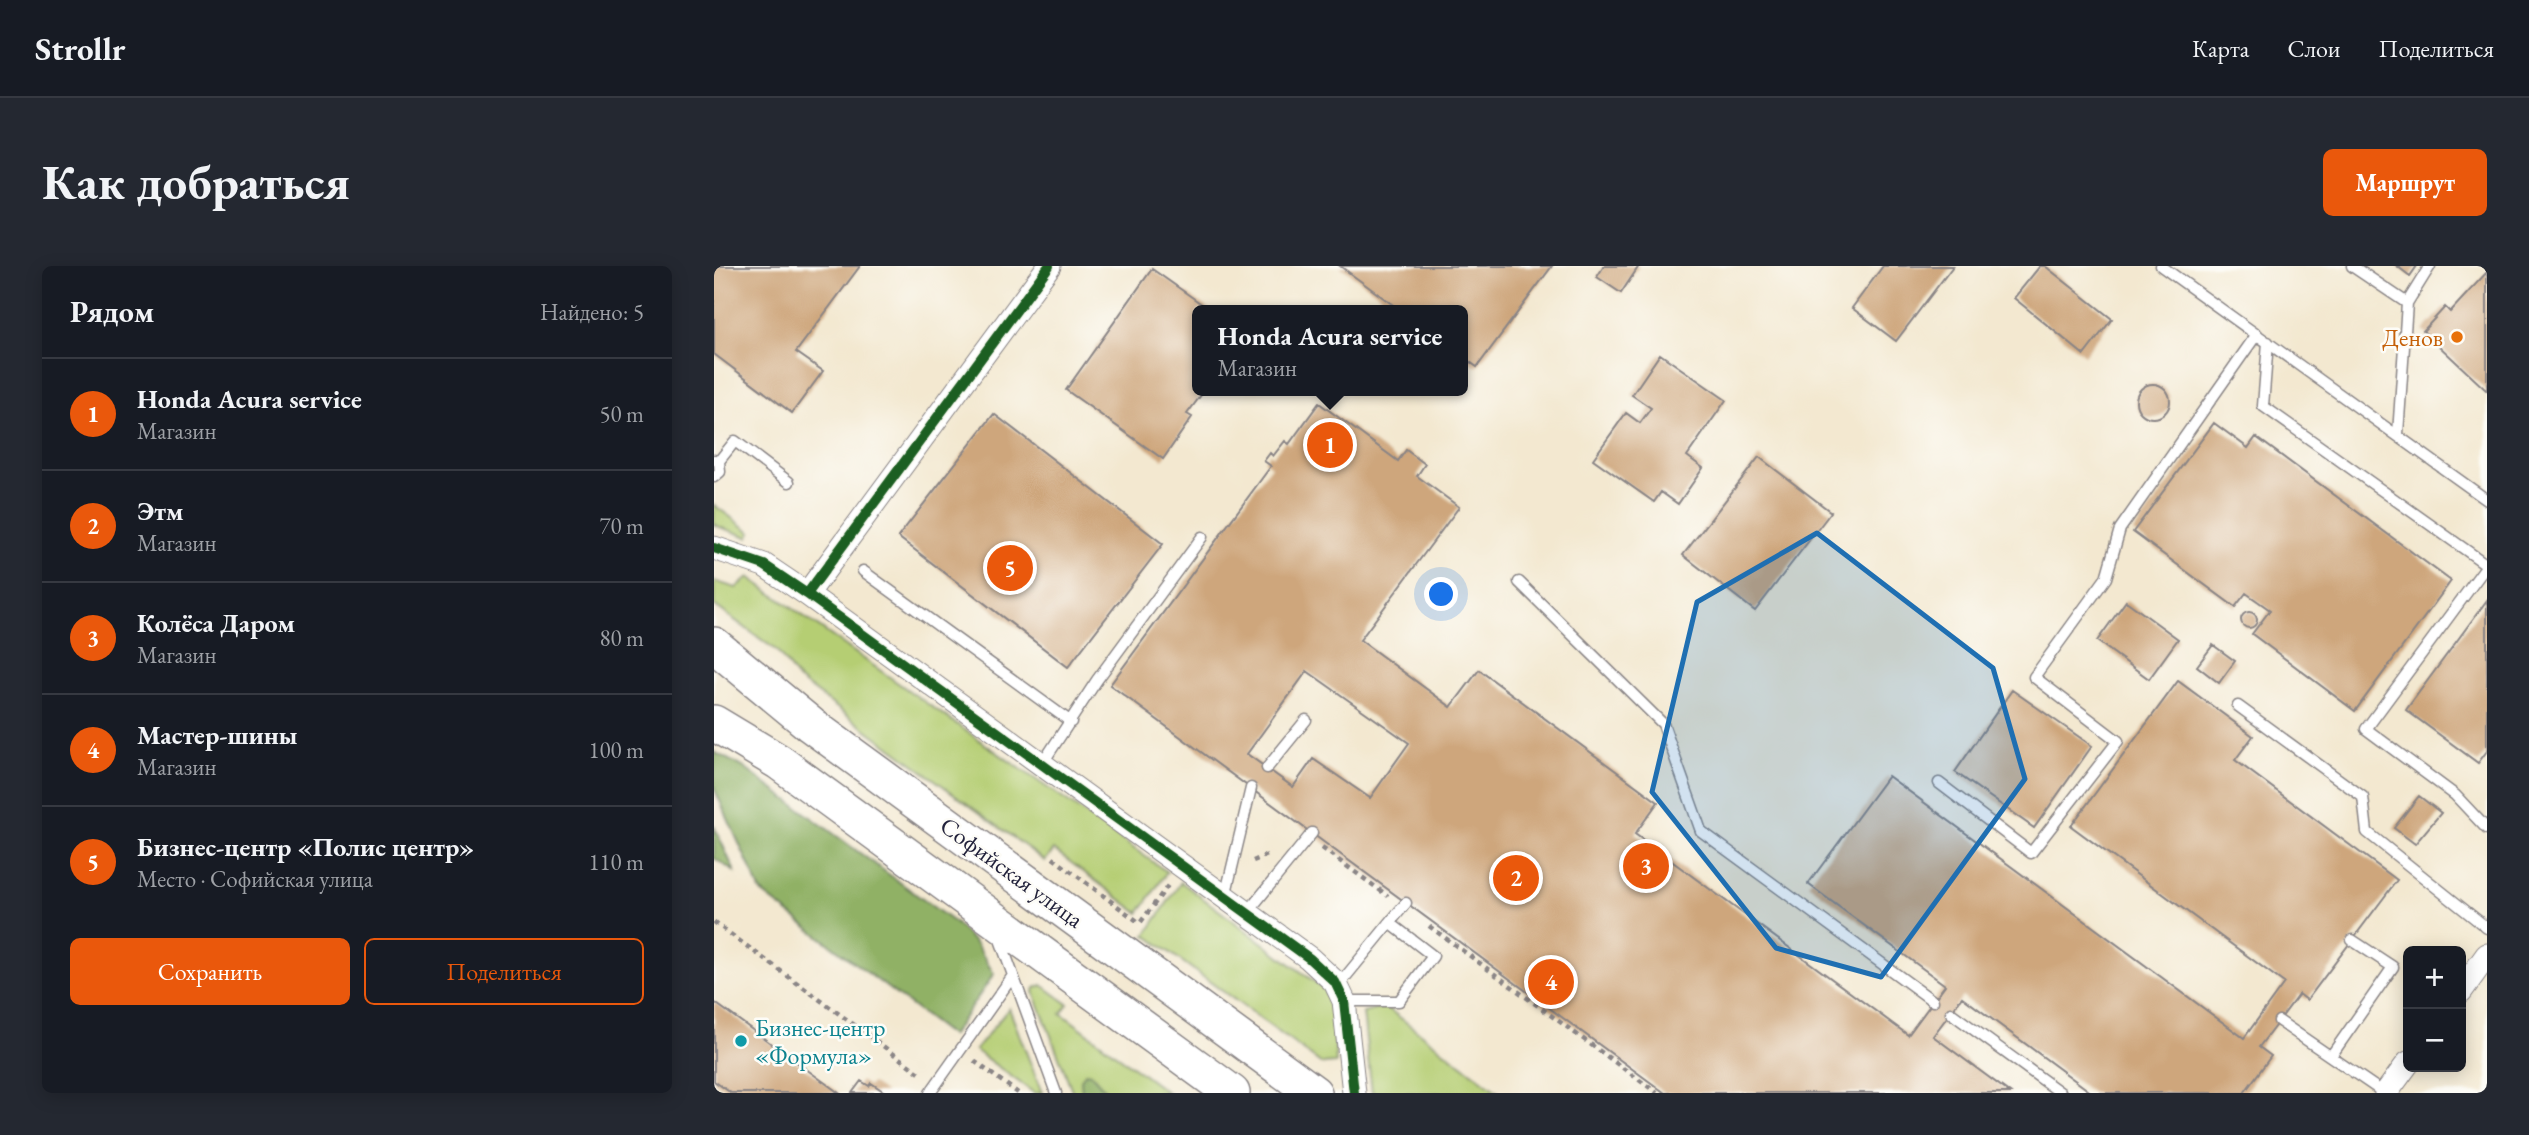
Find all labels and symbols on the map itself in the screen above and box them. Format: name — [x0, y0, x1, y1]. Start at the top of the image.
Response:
place label: Денов — [2382, 322, 2443, 353]
marker: Денов — [2449, 329, 2465, 345]
pin: 1 — [1307, 419, 1353, 471]
pin: 5 — [987, 542, 1033, 594]
your location — [1424, 577, 1458, 611]
street label: Софийская улица — [934, 810, 1090, 935]
pin: 3 — [1623, 840, 1669, 892]
pin: 2 — [1493, 852, 1539, 904]
pin: 4 — [1528, 956, 1574, 1008]
place label: Бизнес-центр «Формула» — [755, 1012, 885, 1071]
marker: Бизнес-центр «Формула» — [733, 1033, 749, 1049]

